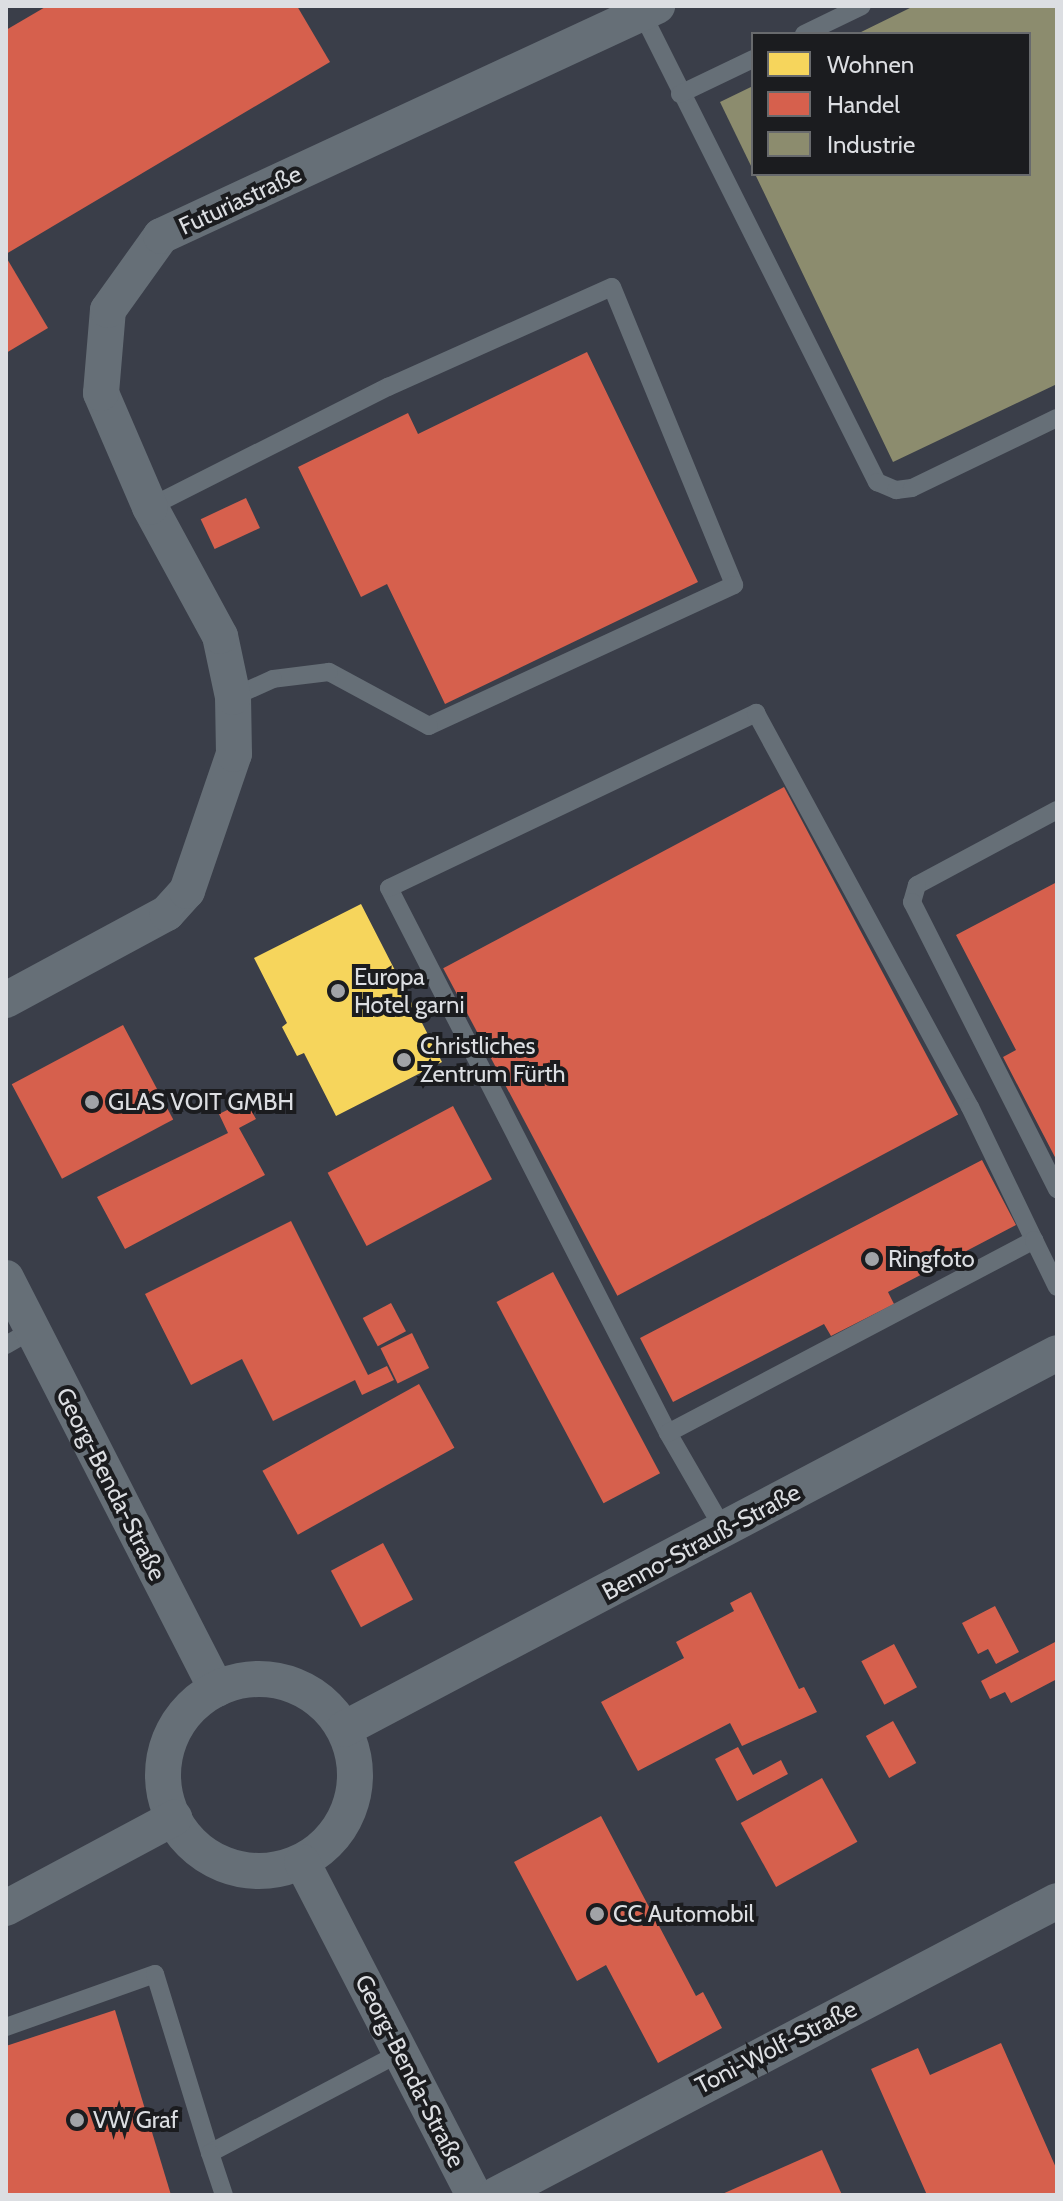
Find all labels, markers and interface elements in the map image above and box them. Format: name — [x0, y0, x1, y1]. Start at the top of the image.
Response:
legend — [751, 32, 1031, 176]
text: Wohnen — [827, 50, 914, 79]
text: Handel — [827, 90, 900, 119]
text: Industrie — [827, 130, 915, 159]
street label: Futuriastraße — [174, 159, 306, 241]
place label: Europa Hotel garni — [354, 963, 465, 1019]
marker: Europa Hotel garni — [329, 982, 347, 1000]
place label: Christliches Zentrum Fürth — [420, 1032, 566, 1088]
marker: Christliches Zentrum Fürth — [395, 1051, 413, 1069]
place label: GLAS VOIT GMBH — [108, 1088, 294, 1116]
marker: GLAS VOIT GMBH — [83, 1093, 101, 1111]
place label: Ringfoto — [888, 1245, 975, 1273]
marker: Ringfoto — [863, 1250, 881, 1268]
street label: Georg-Benda-Straße — [50, 1383, 172, 1585]
street label: Benno-Strauß-Straße — [597, 1478, 805, 1606]
place label: CC Automobil — [613, 1900, 754, 1928]
marker: CC Automobil — [588, 1905, 606, 1923]
street label: Georg-Benda-Straße — [349, 1970, 471, 2172]
street label: Toni-Wolf-Straße — [691, 1994, 861, 2100]
place label: VW Graf — [93, 2106, 178, 2134]
marker: VW Graf — [68, 2111, 86, 2129]

